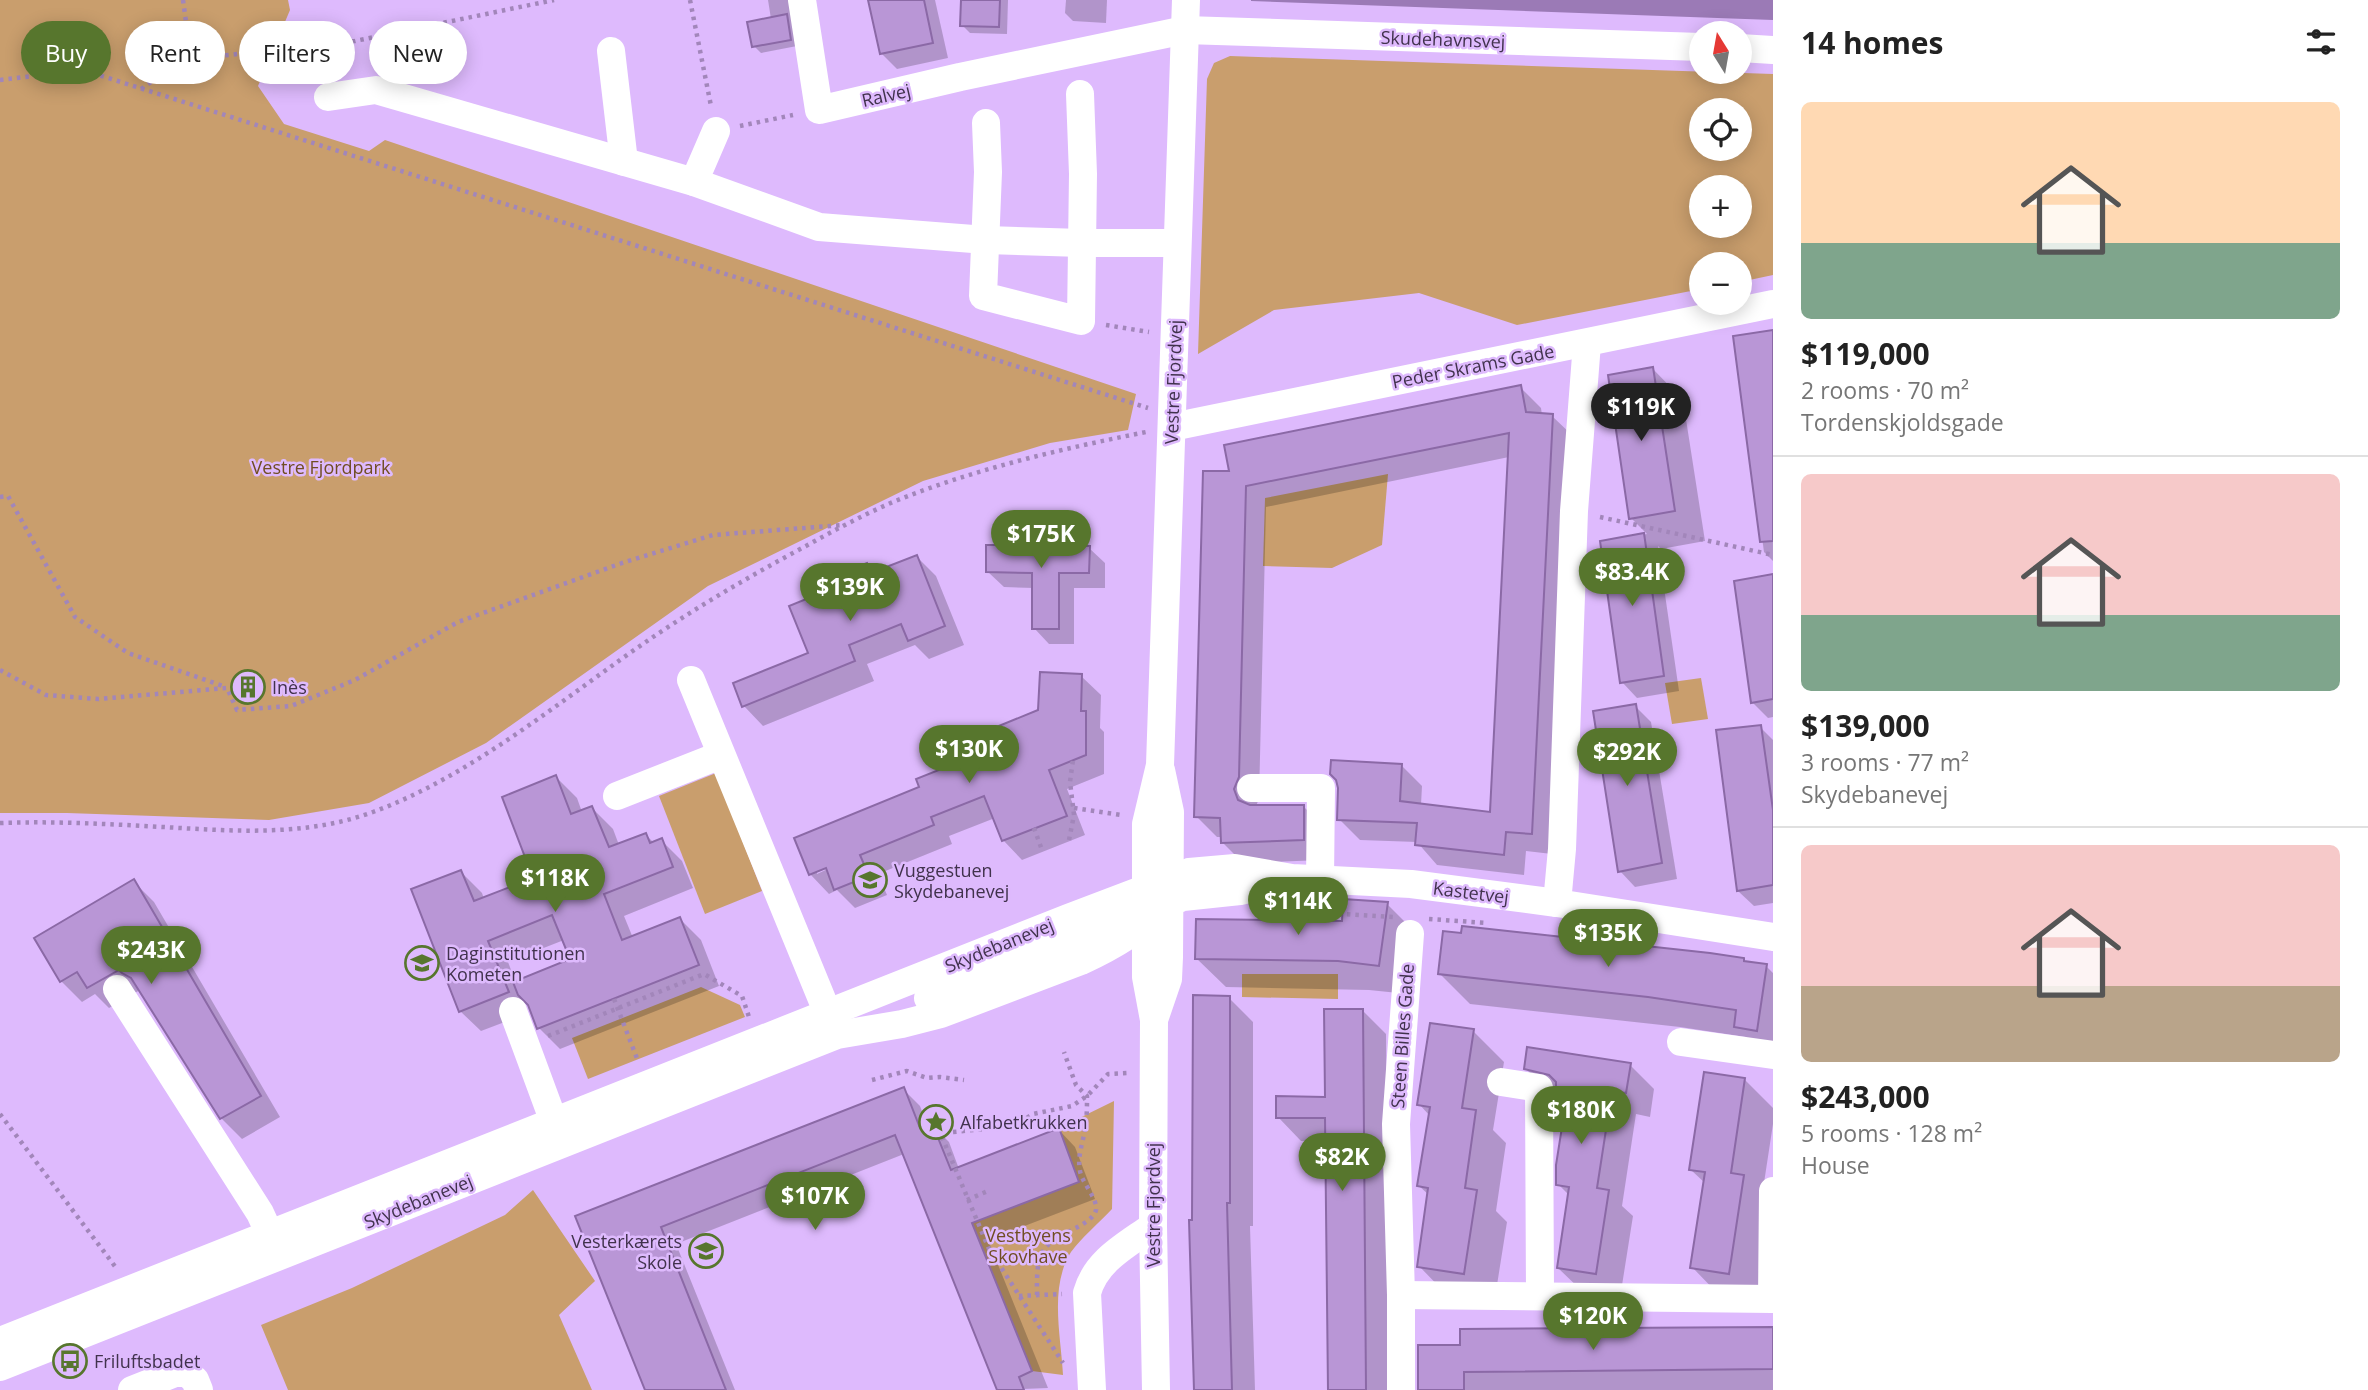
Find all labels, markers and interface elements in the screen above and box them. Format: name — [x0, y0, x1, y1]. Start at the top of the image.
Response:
chip: Buy — [21, 21, 111, 84]
chip: Rent — [125, 21, 225, 84]
chip: Filters — [239, 21, 355, 84]
chip: New — [369, 21, 467, 84]
north arrow — [1689, 21, 1752, 84]
map controls — [1689, 21, 1752, 315]
text: 14 homes — [1801, 22, 1944, 63]
icon: filters — [2302, 23, 2340, 61]
street label: Skudehavnsvej — [1380, 25, 1506, 53]
street label: Ralvej — [859, 78, 913, 112]
button: locate — [1689, 98, 1752, 161]
icon: home — [2008, 147, 2134, 273]
button: + — [1689, 175, 1752, 238]
button: − — [1689, 252, 1752, 315]
street label: Vestre Fjordvej — [1159, 319, 1187, 445]
text: $119,000 — [1801, 333, 1930, 374]
street label: Peder Skrams Gade — [1390, 338, 1556, 394]
text: 2 rooms · 70 m² — [1801, 374, 1969, 406]
pin: $119K — [1592, 384, 1690, 443]
text: $119K — [1607, 390, 1675, 422]
text: Tordenskjoldsgade — [1801, 406, 2004, 438]
park label: Vestre Fjordpark — [252, 455, 391, 479]
pin: $175K — [992, 510, 1090, 570]
text: $175K — [1007, 517, 1075, 549]
icon: home — [2008, 519, 2134, 645]
pin: $83.4K — [1575, 548, 1689, 608]
text: $83.4K — [1595, 555, 1669, 587]
pin: $139K — [801, 564, 899, 623]
text: $139K — [816, 570, 884, 602]
building icon: Inès — [229, 668, 267, 706]
place label: Inès — [272, 675, 307, 699]
text: $139,000 — [1801, 705, 1930, 746]
pin: $130K — [920, 726, 1018, 785]
pin: $292K — [1578, 728, 1676, 788]
text: $130K — [935, 732, 1003, 764]
text: $292K — [1593, 735, 1661, 767]
text: 3 rooms · 77 m² — [1801, 746, 1969, 778]
text: Skydebanevej — [1801, 778, 1948, 810]
pin: $118K — [506, 855, 604, 914]
place label: Vuggestuen Skydebanevej — [894, 858, 1009, 903]
text: $118K — [521, 861, 589, 893]
school or university icon: Vuggestuen Skydebanevej — [851, 861, 889, 899]
street label: Kastetvej — [1432, 875, 1510, 909]
pin: $114K — [1249, 878, 1347, 937]
text: $114K — [1264, 884, 1332, 916]
icon: home — [2008, 890, 2134, 1016]
pin: $135K — [1559, 909, 1657, 969]
street label: Skydebanevej — [941, 912, 1057, 978]
text: $135K — [1574, 916, 1642, 948]
pin: $243K — [102, 926, 200, 986]
text: $243K — [117, 933, 185, 965]
place label: Daginstitutionen Kometen — [446, 941, 585, 986]
school or university icon: Daginstitutionen Kometen — [403, 944, 441, 982]
street label: Steen Billes Gade — [1385, 963, 1419, 1109]
text: $243,000 — [1801, 1076, 1930, 1117]
pin: $180K — [1532, 1086, 1630, 1146]
text: $180K — [1547, 1093, 1615, 1125]
place icon: Alfabetkrukken — [917, 1103, 955, 1141]
place label: Alfabetkrukken — [960, 1110, 1087, 1134]
text: 5 rooms · 128 m² — [1801, 1117, 1982, 1149]
pin: $82K — [1301, 1134, 1383, 1193]
text: $82K — [1315, 1140, 1369, 1172]
street label: Vestre Fjordvej — [1141, 1143, 1165, 1267]
text: House — [1801, 1149, 1870, 1181]
street label: Skydebanevej — [360, 1168, 476, 1234]
pin: $107K — [766, 1172, 864, 1232]
text: $107K — [781, 1179, 849, 1211]
park label: Vestbyens Skovhave — [985, 1223, 1071, 1268]
place label: Vesterkærets Skole — [571, 1229, 682, 1274]
school or university icon: Vesterkærets Skole — [687, 1232, 725, 1270]
pin: $120K — [1544, 1292, 1642, 1352]
text: $120K — [1559, 1299, 1627, 1331]
bus stop icon: Friluftsbadet — [51, 1342, 89, 1380]
place label: Friluftsbadet — [94, 1349, 200, 1373]

